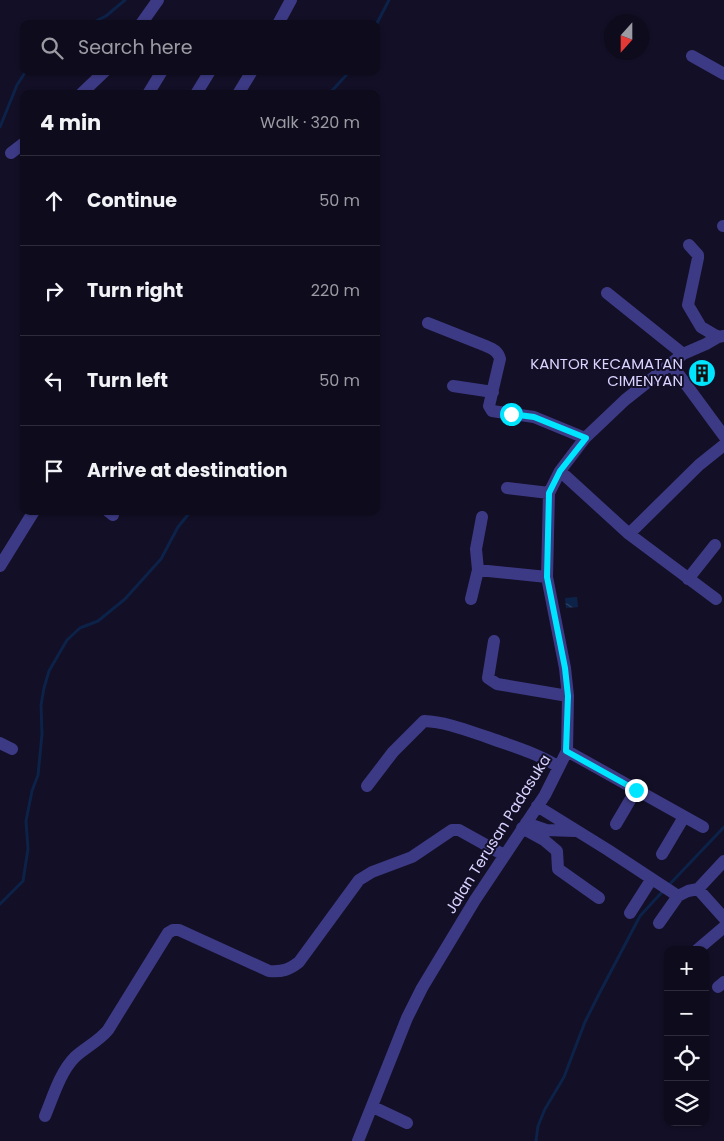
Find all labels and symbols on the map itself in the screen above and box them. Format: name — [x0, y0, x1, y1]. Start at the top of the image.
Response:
north arrow — [604, 15, 649, 60]
place label: KANTOR KECAMATAN CIMENYAN — [530, 353, 683, 391]
building icon: KANTOR KECAMATAN CIMENYAN — [687, 358, 717, 388]
route start — [500, 403, 523, 426]
street label: Jalan Terusan Padasuka — [440, 750, 555, 917]
route end — [625, 779, 648, 802]

